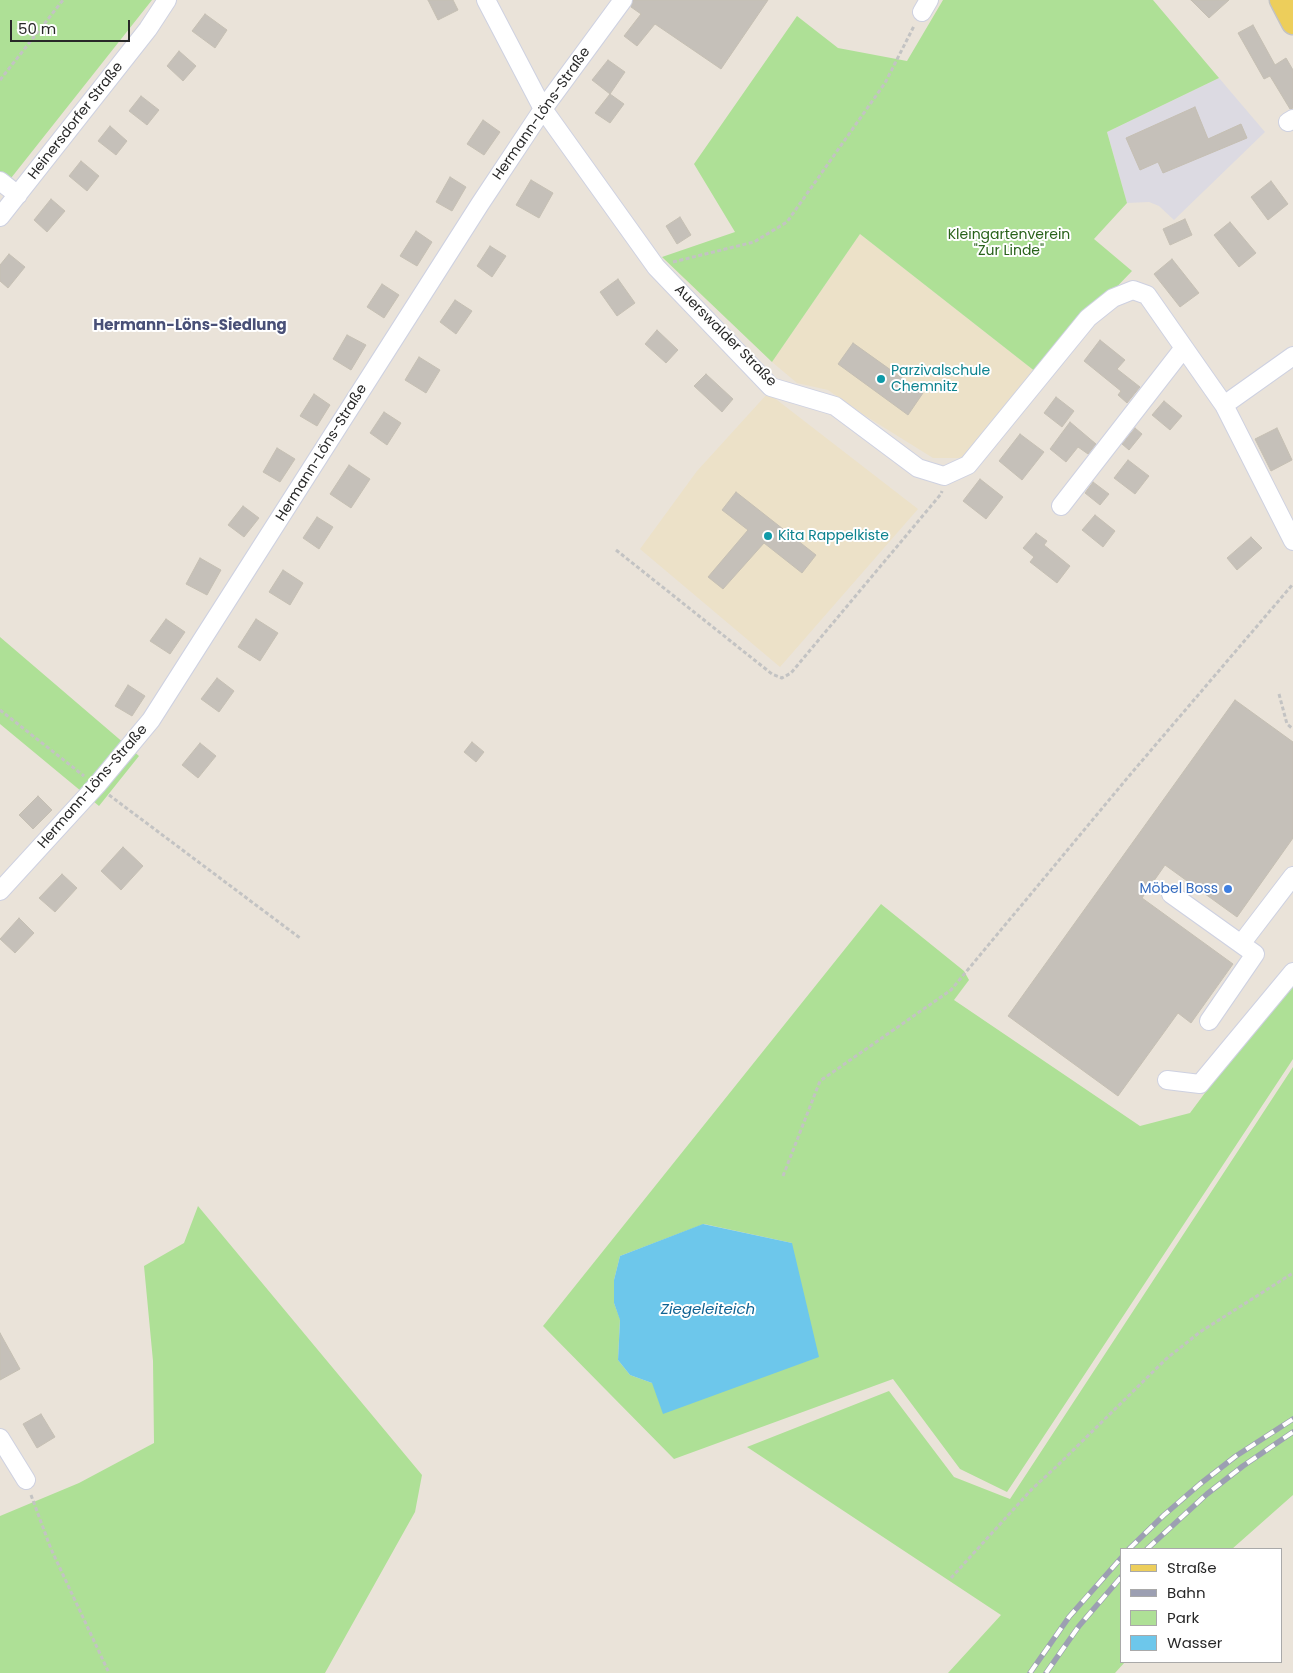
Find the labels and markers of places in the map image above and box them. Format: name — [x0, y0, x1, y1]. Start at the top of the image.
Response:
place label: Parzivalschule Chemnitz — [891, 363, 990, 396]
marker: Parzivalschule Chemnitz — [875, 373, 887, 385]
place label: Kita Rappelkiste — [778, 528, 889, 544]
marker: Kita Rappelkiste — [762, 530, 774, 542]
place label: Möbel Boss — [1140, 881, 1218, 897]
marker: Möbel Boss — [1222, 883, 1234, 895]

